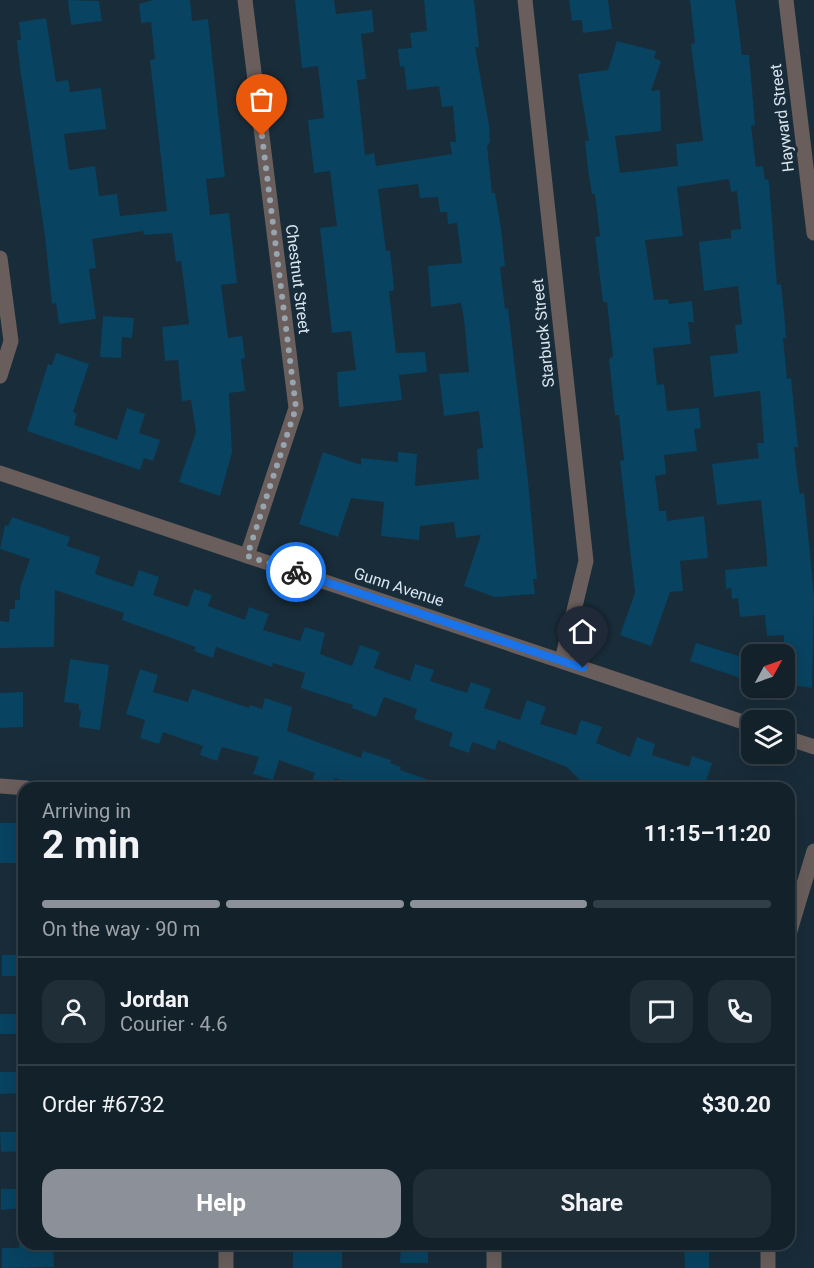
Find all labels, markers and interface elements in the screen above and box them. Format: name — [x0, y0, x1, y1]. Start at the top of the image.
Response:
street label: Hayward Street — [766, 63, 798, 173]
pin — [236, 74, 287, 136]
icon: bag — [245, 83, 278, 116]
street label: Chestnut Street — [282, 223, 314, 335]
street label: Starbuck Street — [528, 278, 558, 388]
courier — [266, 542, 326, 602]
icon: bike — [280, 556, 313, 589]
street label: Gunn Avenue — [352, 563, 446, 611]
pin — [557, 606, 608, 668]
icon: home — [566, 615, 599, 648]
north arrow — [741, 644, 795, 698]
map controls — [741, 644, 795, 764]
button: layers — [741, 710, 795, 764]
text: Arriving in — [42, 799, 131, 823]
text: 11:15–11:20 — [644, 821, 771, 846]
text: 2 min — [42, 822, 140, 868]
text: On the way · 90 m — [42, 917, 200, 941]
button: person — [42, 980, 105, 1043]
button: chat — [630, 980, 693, 1043]
button: phone — [708, 980, 771, 1043]
text: Jordan — [120, 987, 189, 1012]
text: Courier · 4.6 — [120, 1012, 227, 1036]
text: Order #6732 — [42, 1092, 164, 1117]
text: $30.20 — [702, 1092, 771, 1117]
button: Help — [42, 1169, 401, 1238]
button: Share — [413, 1169, 771, 1238]

